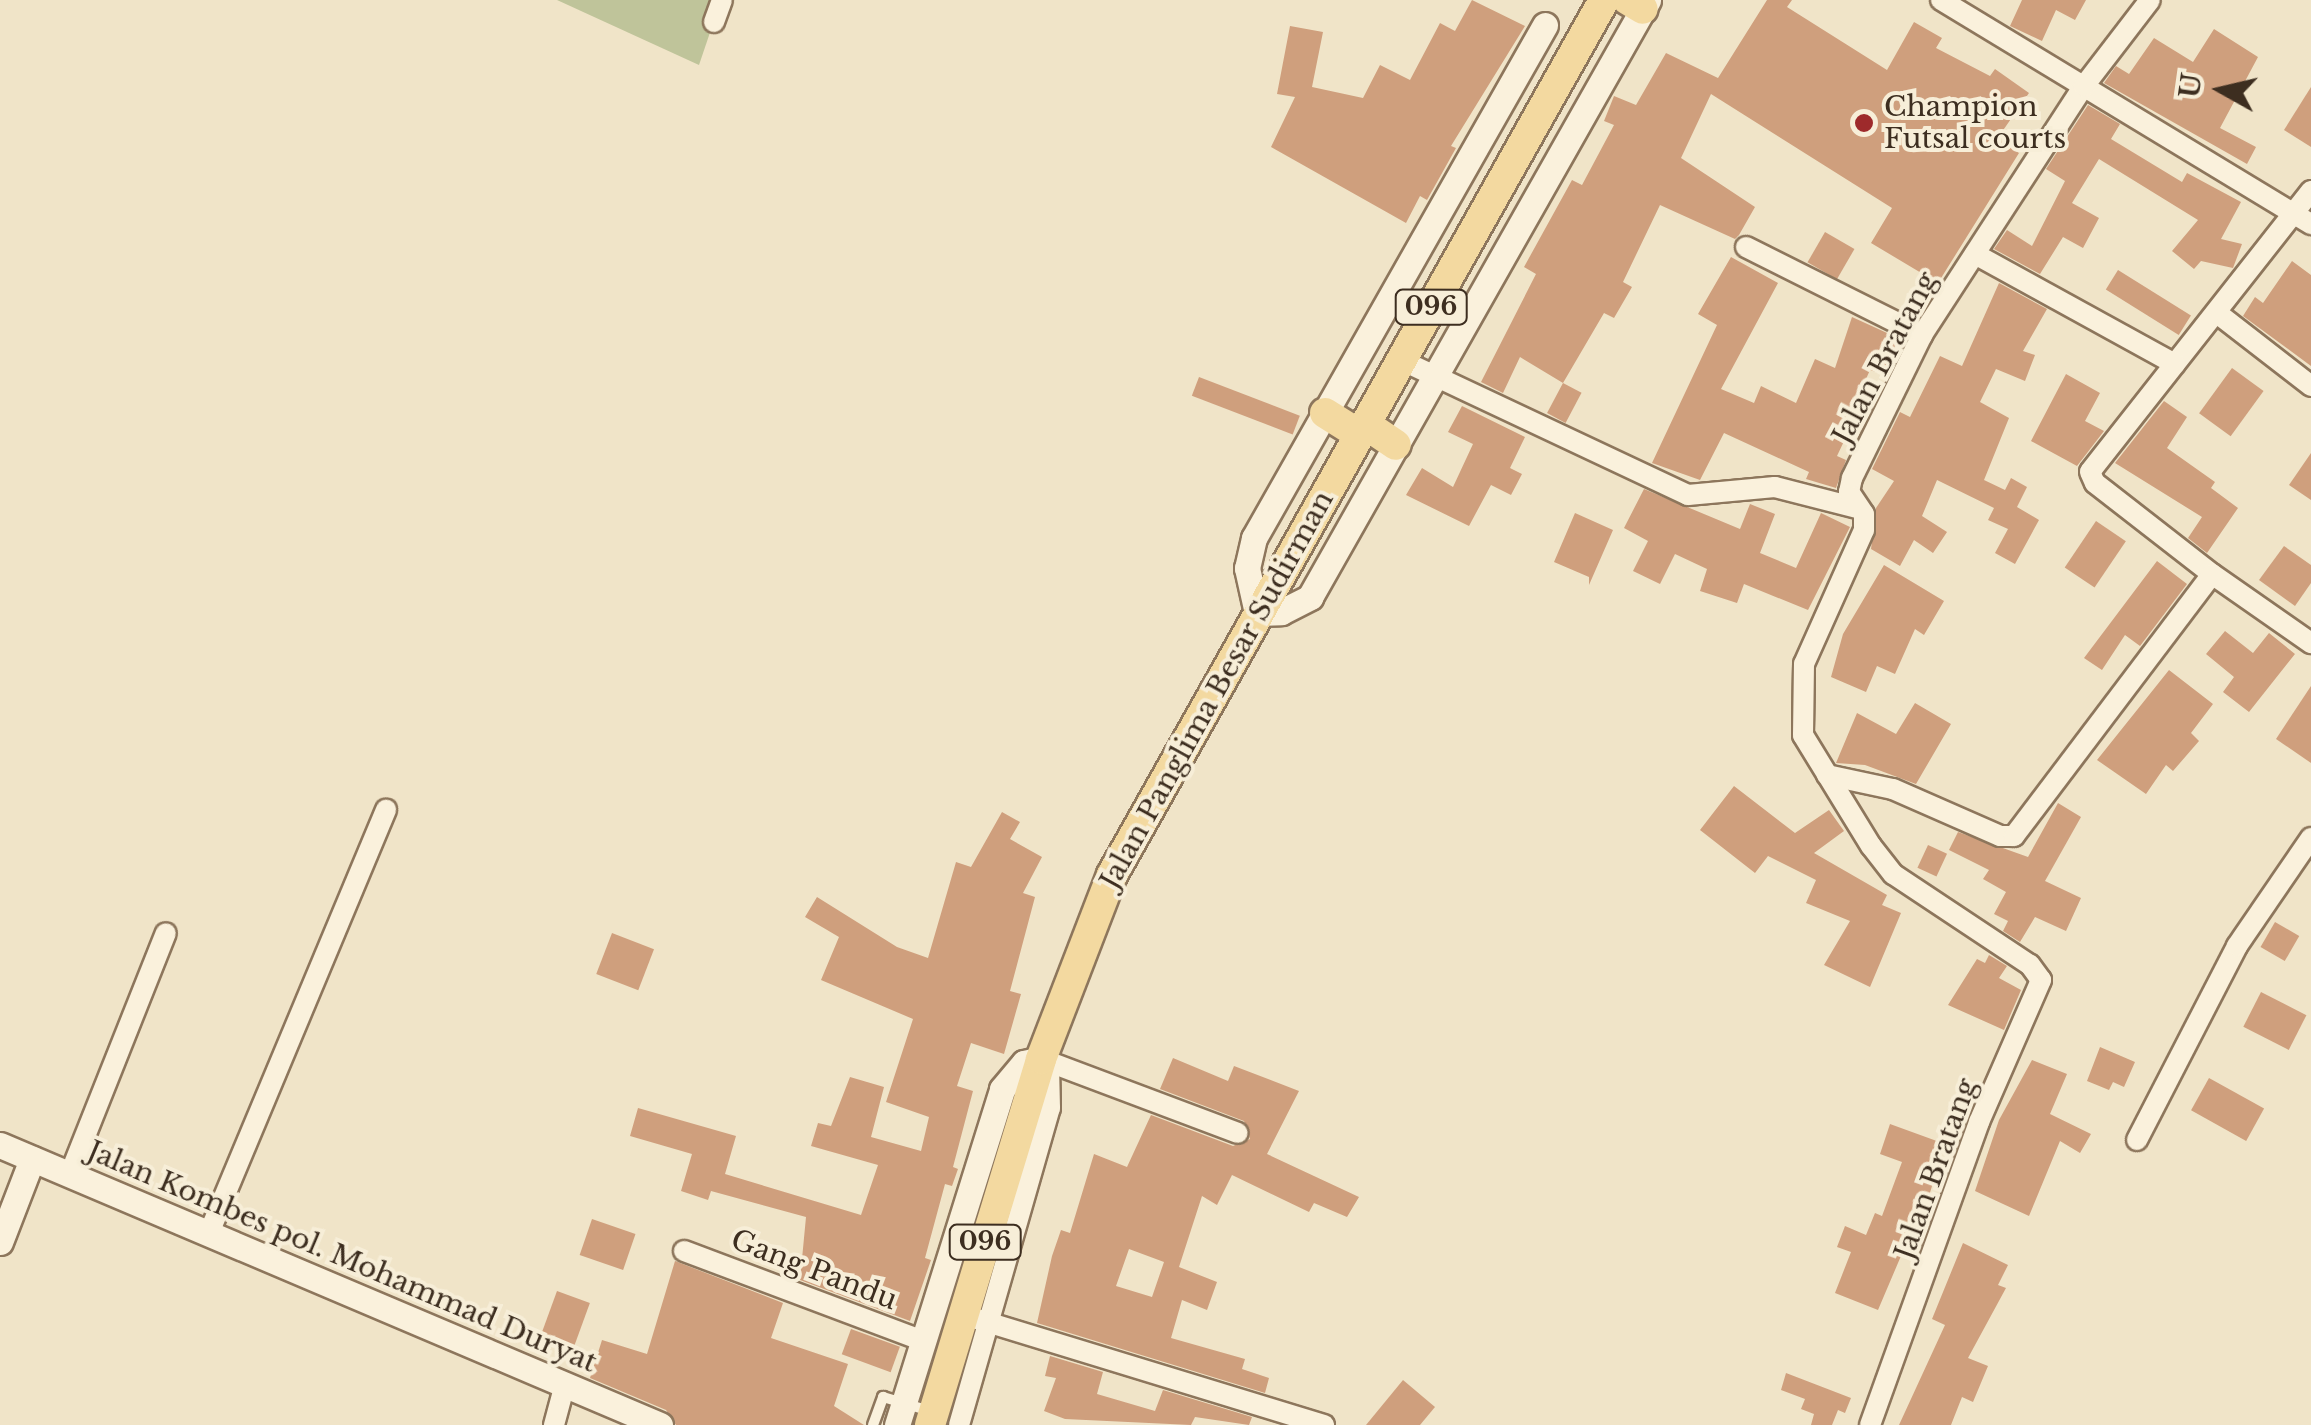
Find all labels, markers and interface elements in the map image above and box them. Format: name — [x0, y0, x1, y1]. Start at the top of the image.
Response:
north arrow — [2171, 40, 2271, 140]
text: U — [2172, 71, 2210, 100]
place label: Champion Futsal courts — [1884, 90, 2066, 156]
marker: Champion Futsal courts — [1853, 112, 1875, 134]
street label: Jalan Bratang — [1826, 266, 1944, 450]
road number: 096 — [1394, 287, 1468, 327]
street label: Jalan Panglima Besar Sudirman — [1093, 485, 1341, 895]
street label: Jalan Bratang — [1888, 1074, 1984, 1264]
street label: Jalan Kombes pol. Mohammad Duryat — [82, 1134, 602, 1380]
road number: 096 — [948, 1222, 1022, 1262]
street label: Gang Pandu — [726, 1223, 902, 1317]

